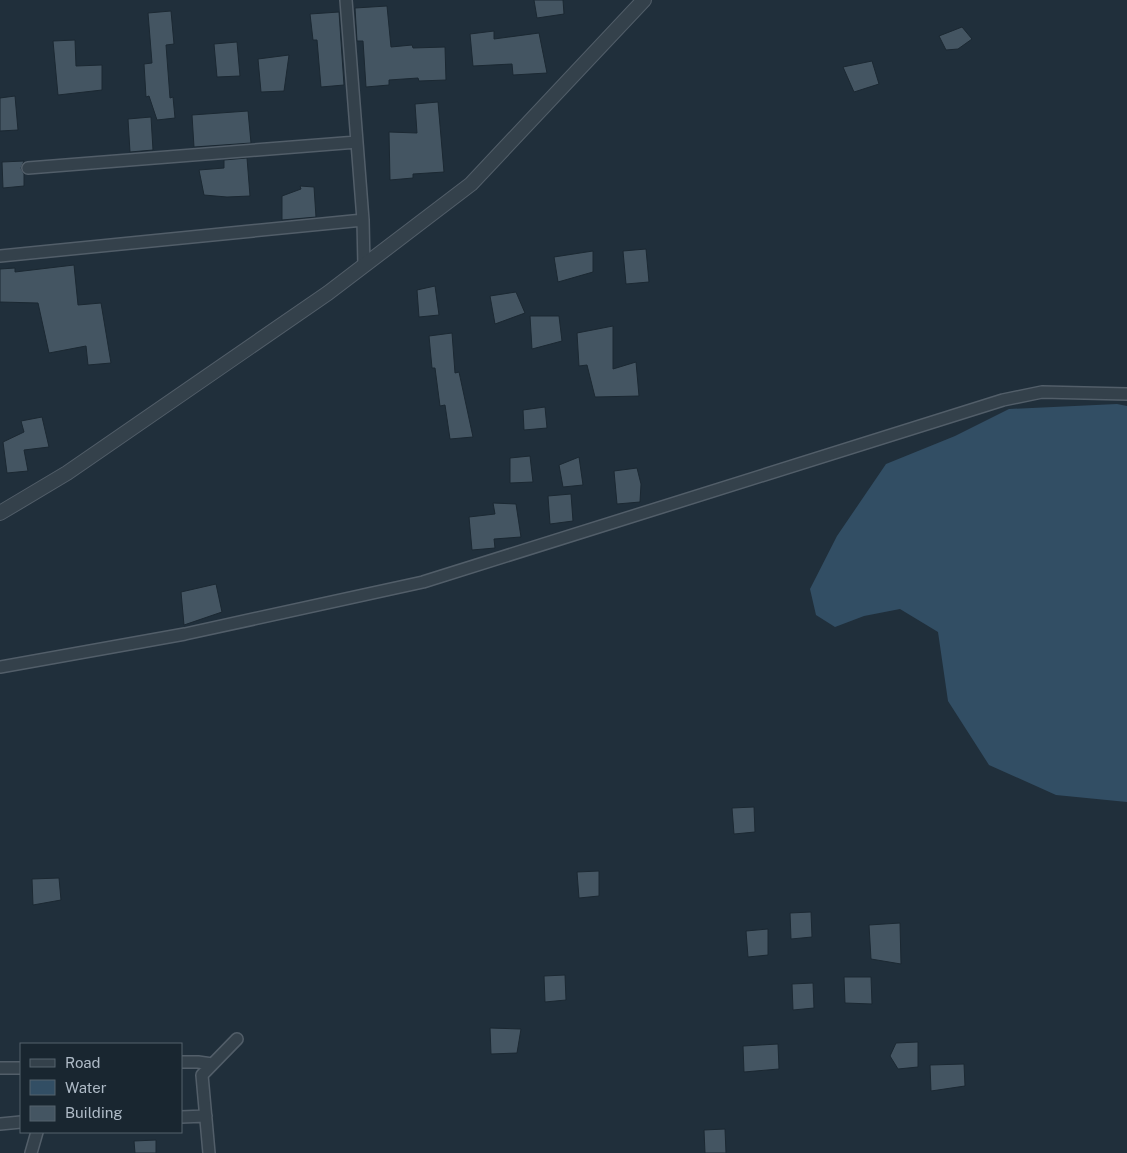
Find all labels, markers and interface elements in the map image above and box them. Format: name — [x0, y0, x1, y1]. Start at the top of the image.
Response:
legend — [20, 1043, 182, 1133]
text: Road — [65, 1054, 101, 1071]
text: Water — [65, 1079, 107, 1096]
text: Building — [65, 1104, 123, 1121]

